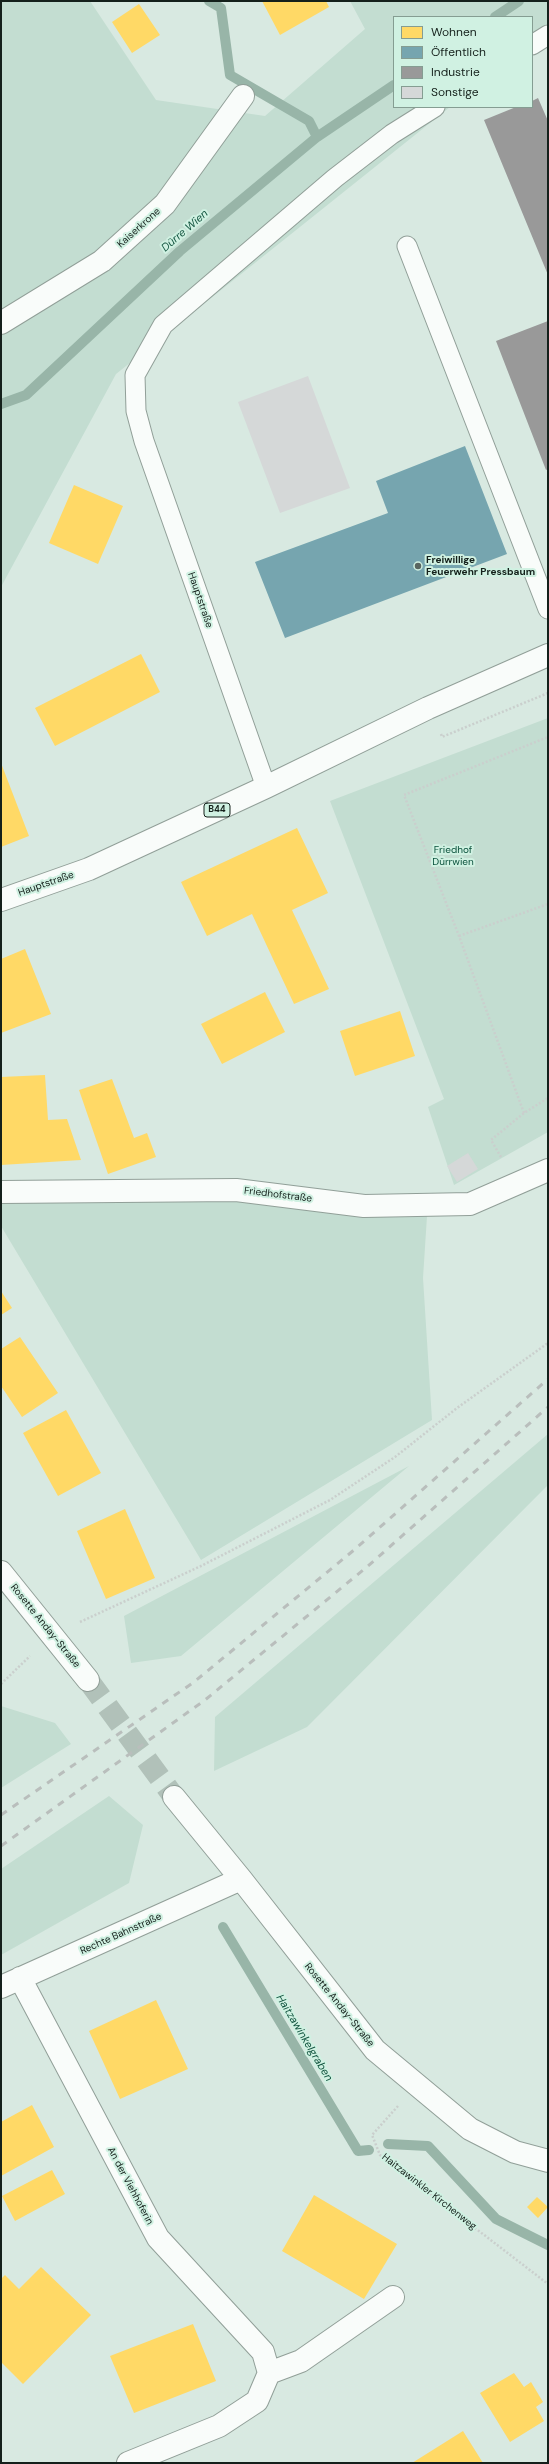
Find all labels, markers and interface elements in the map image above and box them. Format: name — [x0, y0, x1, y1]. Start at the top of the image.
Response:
legend — [393, 16, 533, 108]
text: Wohnen — [431, 24, 477, 40]
text: Öffentlich — [431, 44, 486, 60]
text: Industrie — [431, 64, 480, 80]
text: Sonstige — [431, 84, 479, 100]
street label: Kaiserkrone — [115, 206, 163, 250]
water label: Dürre Wien — [159, 207, 211, 255]
place label: Freiwillige Feuerwehr Pressbaum — [426, 554, 535, 578]
marker: Freiwillige Feuerwehr Pressbaum — [413, 561, 423, 571]
street label: Hauptstraße — [185, 571, 215, 629]
road number: B44 — [204, 803, 230, 817]
park label: Friedhof Dürrwien — [432, 844, 474, 868]
street label: Hauptstraße — [17, 869, 75, 899]
street label: Friedhofstraße — [243, 1185, 313, 1205]
street label: Rosette Anday-Straße — [8, 1582, 82, 1670]
street label: Rechte Bahnstraße — [78, 1911, 164, 1957]
street label: Rosette Anday-Straße — [302, 1961, 376, 2049]
water label: Haitzawinkelgraben — [273, 1992, 335, 2084]
street label: An der Viehhoferin — [104, 2145, 156, 2227]
street label: Haitzawinkler Kirchenweg — [379, 2151, 479, 2233]

